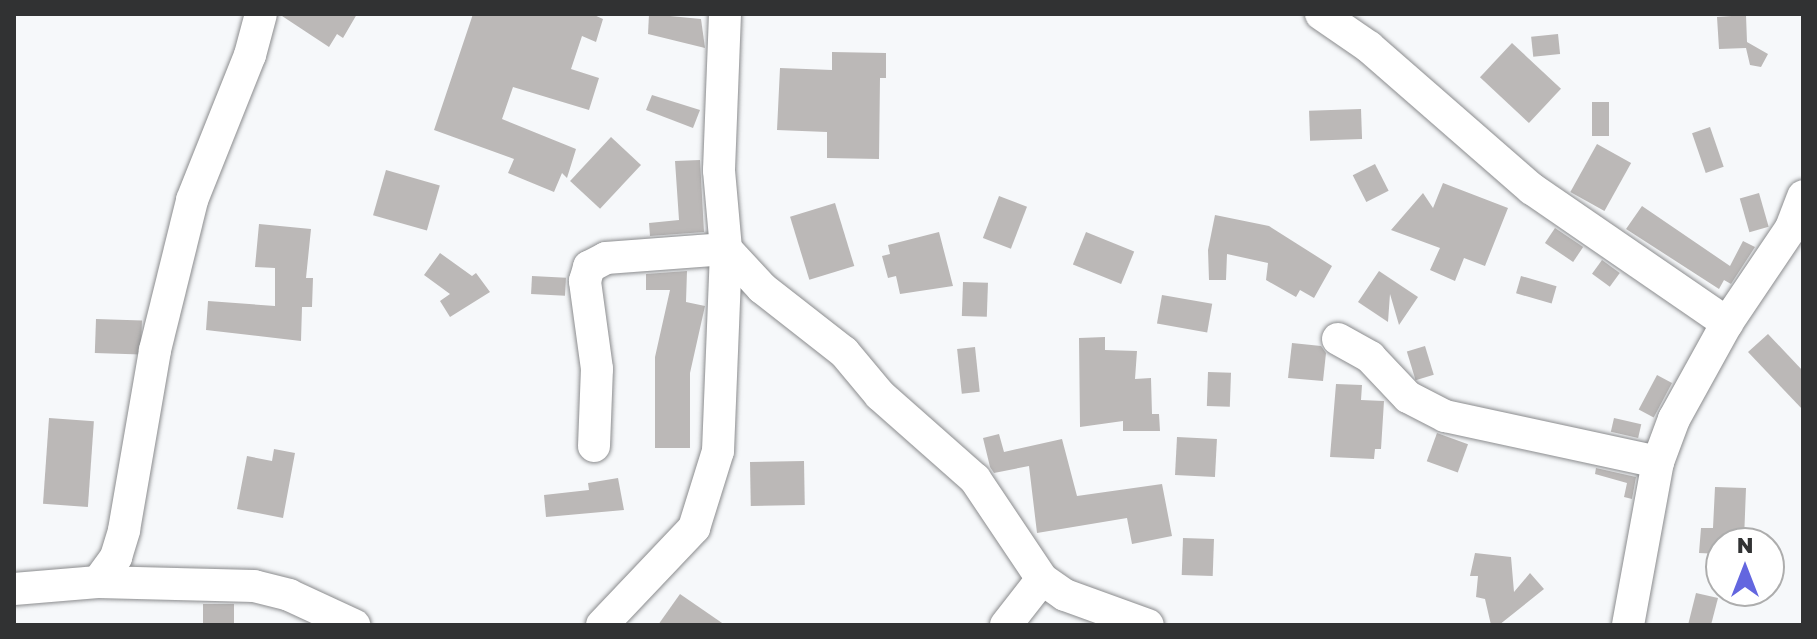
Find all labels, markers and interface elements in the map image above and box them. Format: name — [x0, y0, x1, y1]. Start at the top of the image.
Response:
north arrow — [1705, 527, 1785, 607]
text: N — [1737, 531, 1753, 558]

